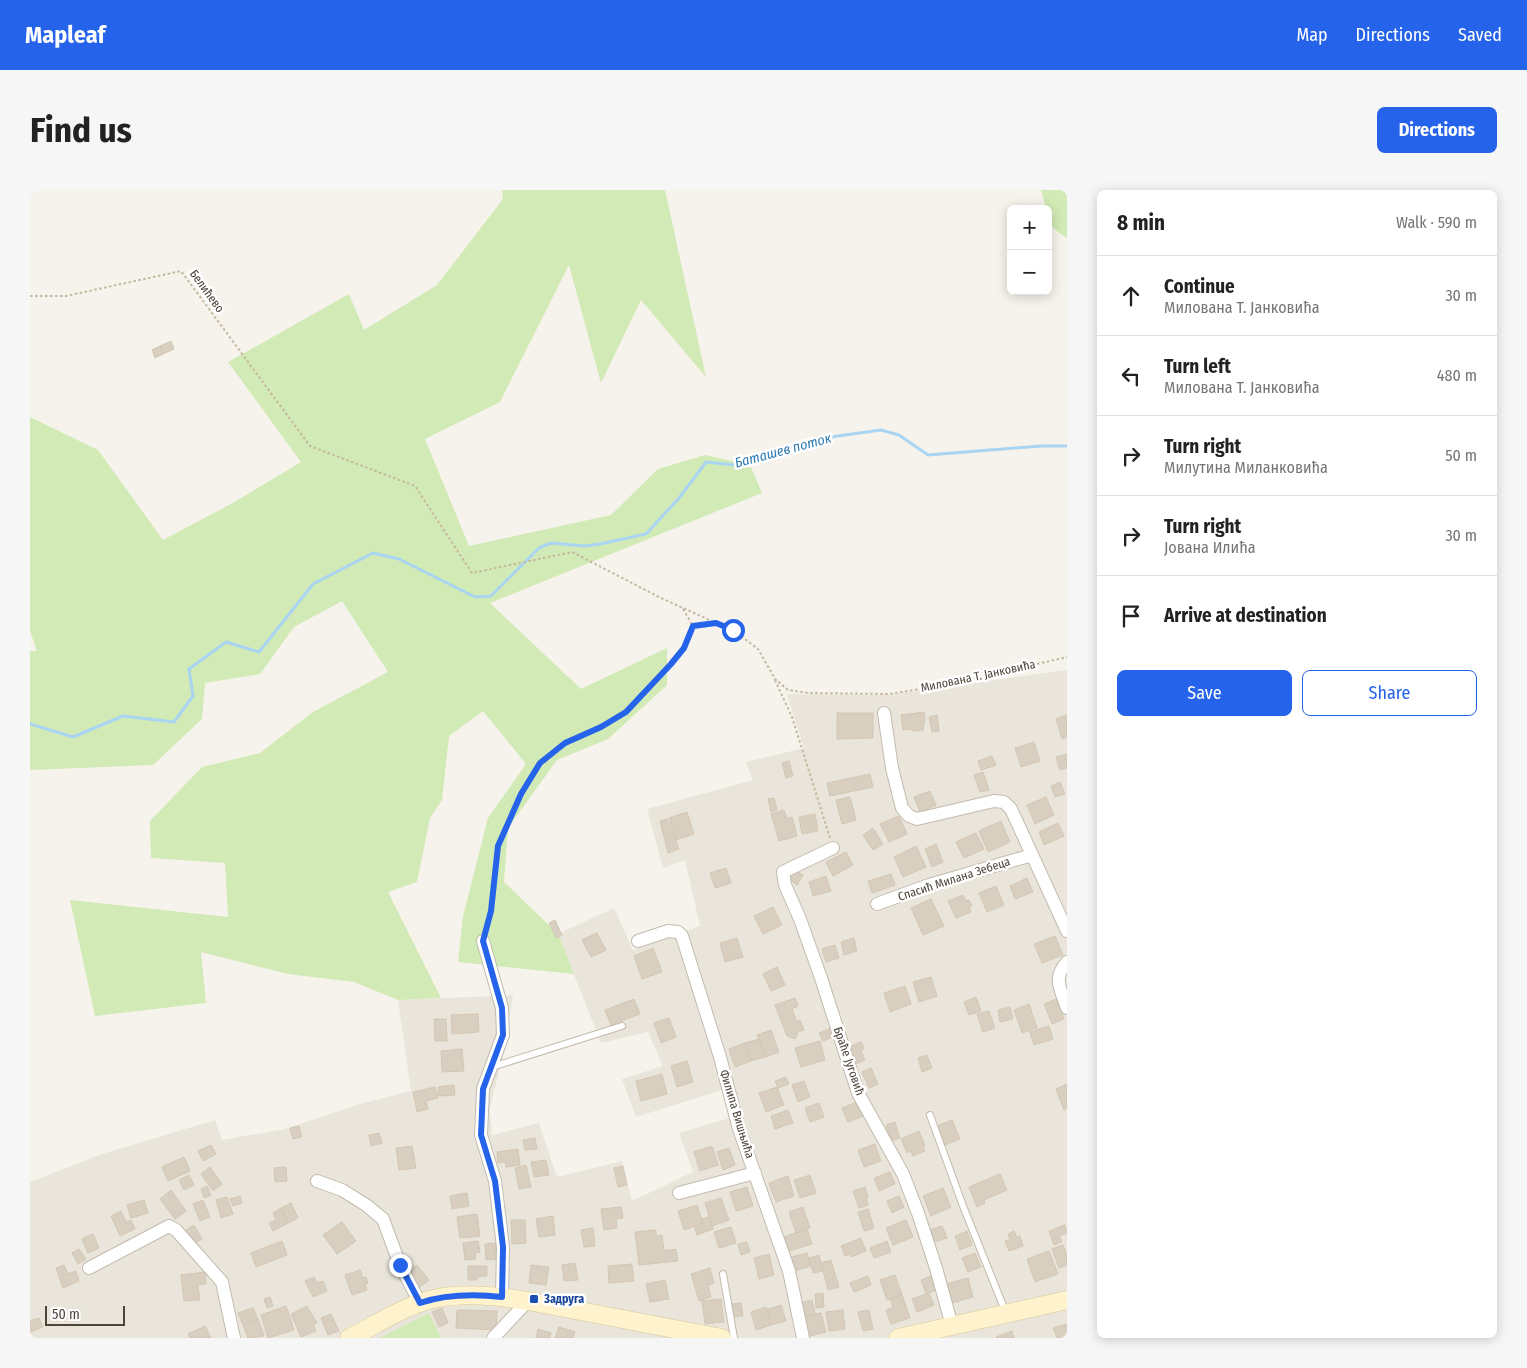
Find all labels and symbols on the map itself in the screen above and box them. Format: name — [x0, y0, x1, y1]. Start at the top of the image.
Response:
street label: Белићево — [187, 267, 227, 315]
water label: Баташев поток — [733, 429, 833, 472]
route start — [722, 619, 745, 642]
street label: Милована Т. Јанковића — [919, 657, 1037, 695]
street label: Спасић Милана Зебеца — [896, 854, 1012, 904]
street label: Браће Југовић — [831, 1025, 867, 1097]
street label: Филипа Вишњића — [717, 1068, 757, 1160]
route end — [389, 1254, 412, 1277]
place label: Задруга — [543, 1292, 584, 1306]
marker: Задруга — [528, 1293, 540, 1305]
scale bar — [45, 1303, 125, 1326]

